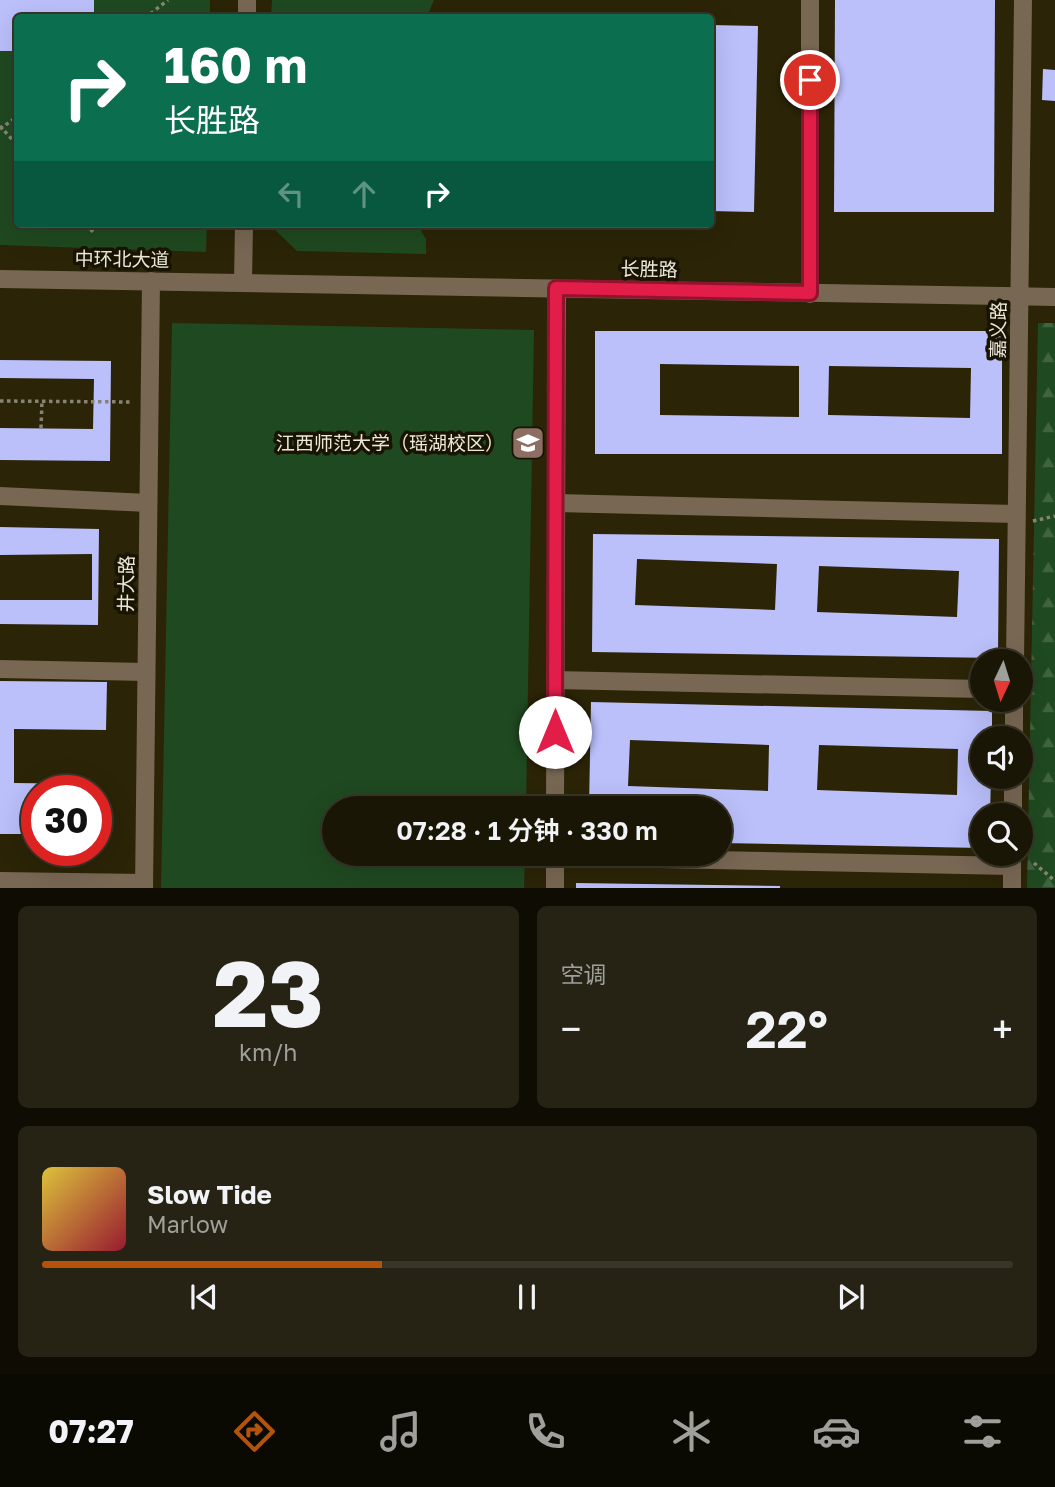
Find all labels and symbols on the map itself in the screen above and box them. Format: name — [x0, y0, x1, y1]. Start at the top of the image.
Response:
pin — [780, 50, 840, 110]
street label: 中环北大道 — [74, 246, 170, 271]
street label: 长胜路 — [620, 257, 678, 280]
street label: 嘉义路 — [986, 301, 1009, 359]
school or university icon: 江西师范大学（瑶湖校区） — [509, 424, 547, 462]
place label: 江西师范大学（瑶湖校区） — [276, 431, 504, 454]
street label: 井大路 — [114, 555, 137, 613]
north arrow — [970, 649, 1032, 712]
position arrow — [518, 695, 592, 769]
speed limit sign: 30 — [21, 775, 112, 866]

